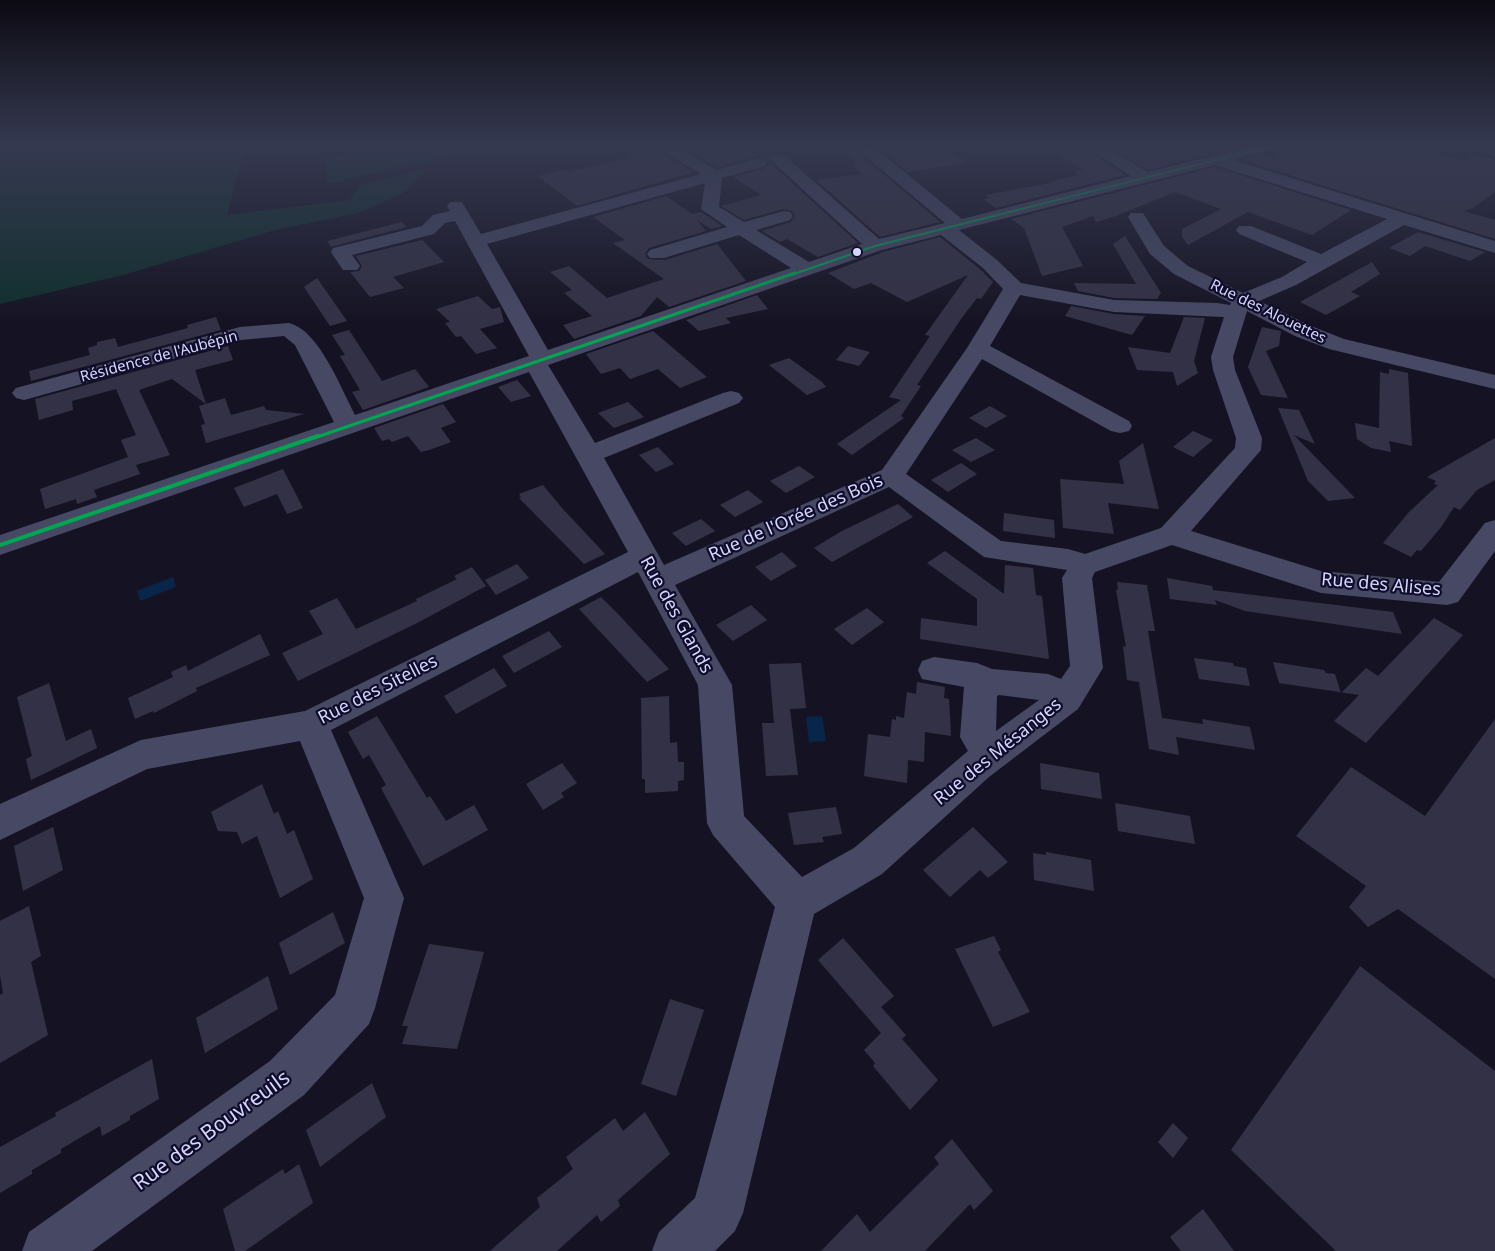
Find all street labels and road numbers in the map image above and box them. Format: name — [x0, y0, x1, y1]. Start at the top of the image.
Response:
street label: Rue des Alouettes — [1207, 276, 1329, 348]
street label: Résidence de l'Aubépin — [78, 327, 240, 387]
street label: Rue de l'Orée des Bois — [706, 470, 886, 566]
street label: Rue des Glands — [635, 553, 717, 677]
street label: Rue des Alises — [1320, 569, 1442, 601]
street label: Rue des Sitelles — [315, 651, 441, 729]
street label: Rue des Mésanges — [930, 694, 1066, 810]
street label: Rue des Bouvreuils — [129, 1066, 295, 1196]

